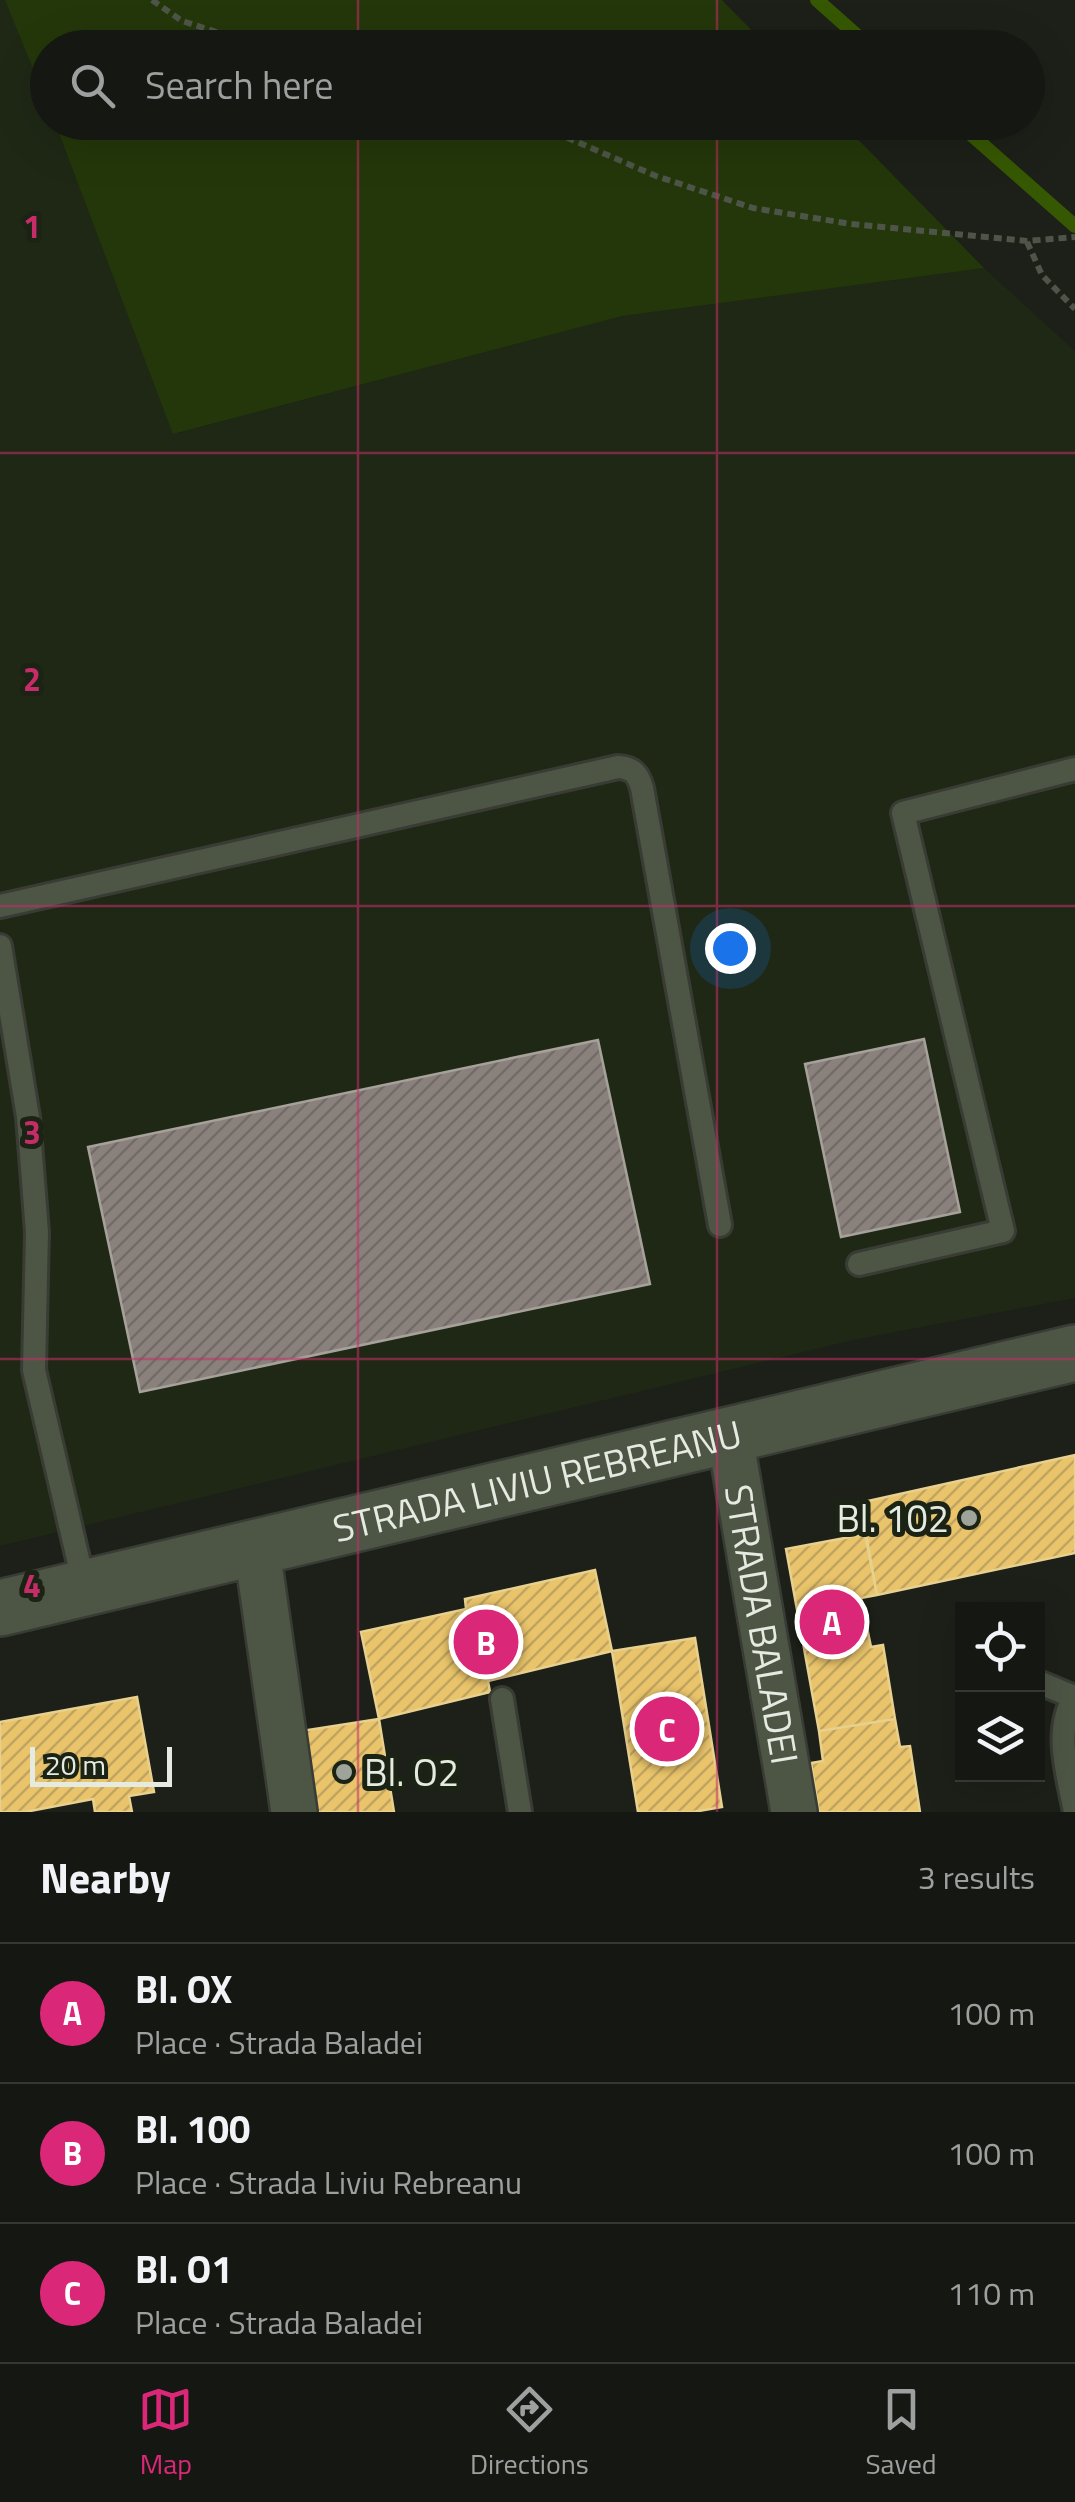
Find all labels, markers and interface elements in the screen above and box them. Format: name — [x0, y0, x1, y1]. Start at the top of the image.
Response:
search box — [30, 30, 1045, 140]
text: Search here — [145, 56, 333, 114]
icon: search — [65, 58, 120, 113]
text: 1 — [23, 202, 41, 250]
text: 2 — [23, 655, 41, 703]
your location — [705, 923, 756, 974]
text: 3 — [23, 1108, 41, 1156]
street label: STRADA LIVIU REBREANU — [327, 1404, 747, 1557]
street label: STRADA BALADEI — [710, 1480, 814, 1769]
place label: Bl. 102 — [836, 1489, 949, 1547]
marker: Bl. 102 — [958, 1507, 980, 1529]
text: 4 — [23, 1561, 41, 1609]
pin: A — [800, 1584, 864, 1660]
map controls — [955, 1602, 1045, 1782]
button: locate — [955, 1602, 1045, 1692]
pin: B — [454, 1604, 518, 1680]
pin: C — [634, 1692, 700, 1766]
button: layers — [955, 1692, 1045, 1782]
scale bar — [30, 1742, 172, 1786]
text: 20 m — [45, 1743, 106, 1786]
place label: Bl. O2 — [364, 1743, 459, 1801]
marker: Bl. O2 — [333, 1761, 355, 1783]
text: Nearby — [40, 1845, 171, 1909]
text: 3 results — [918, 1853, 1035, 1901]
text: Bl. OX — [135, 1960, 232, 2018]
text: A — [63, 1989, 82, 2037]
text: 100 m — [947, 1989, 1035, 2037]
text: Place · Strada Baladei — [135, 2018, 423, 2066]
text: Bl. 100 — [135, 2100, 250, 2158]
text: B — [63, 2129, 82, 2177]
text: 100 m — [947, 2129, 1035, 2177]
text: Place · Strada Liviu Rebreanu — [135, 2158, 522, 2206]
text: Bl. O1 — [135, 2240, 233, 2298]
text: C — [64, 2269, 81, 2317]
text: 110 m — [947, 2269, 1035, 2317]
text: Place · Strada Baladei — [135, 2298, 423, 2346]
tab: Map — [138, 2382, 193, 2485]
tab: Directions — [470, 2382, 589, 2485]
tab: Saved — [865, 2382, 937, 2485]

